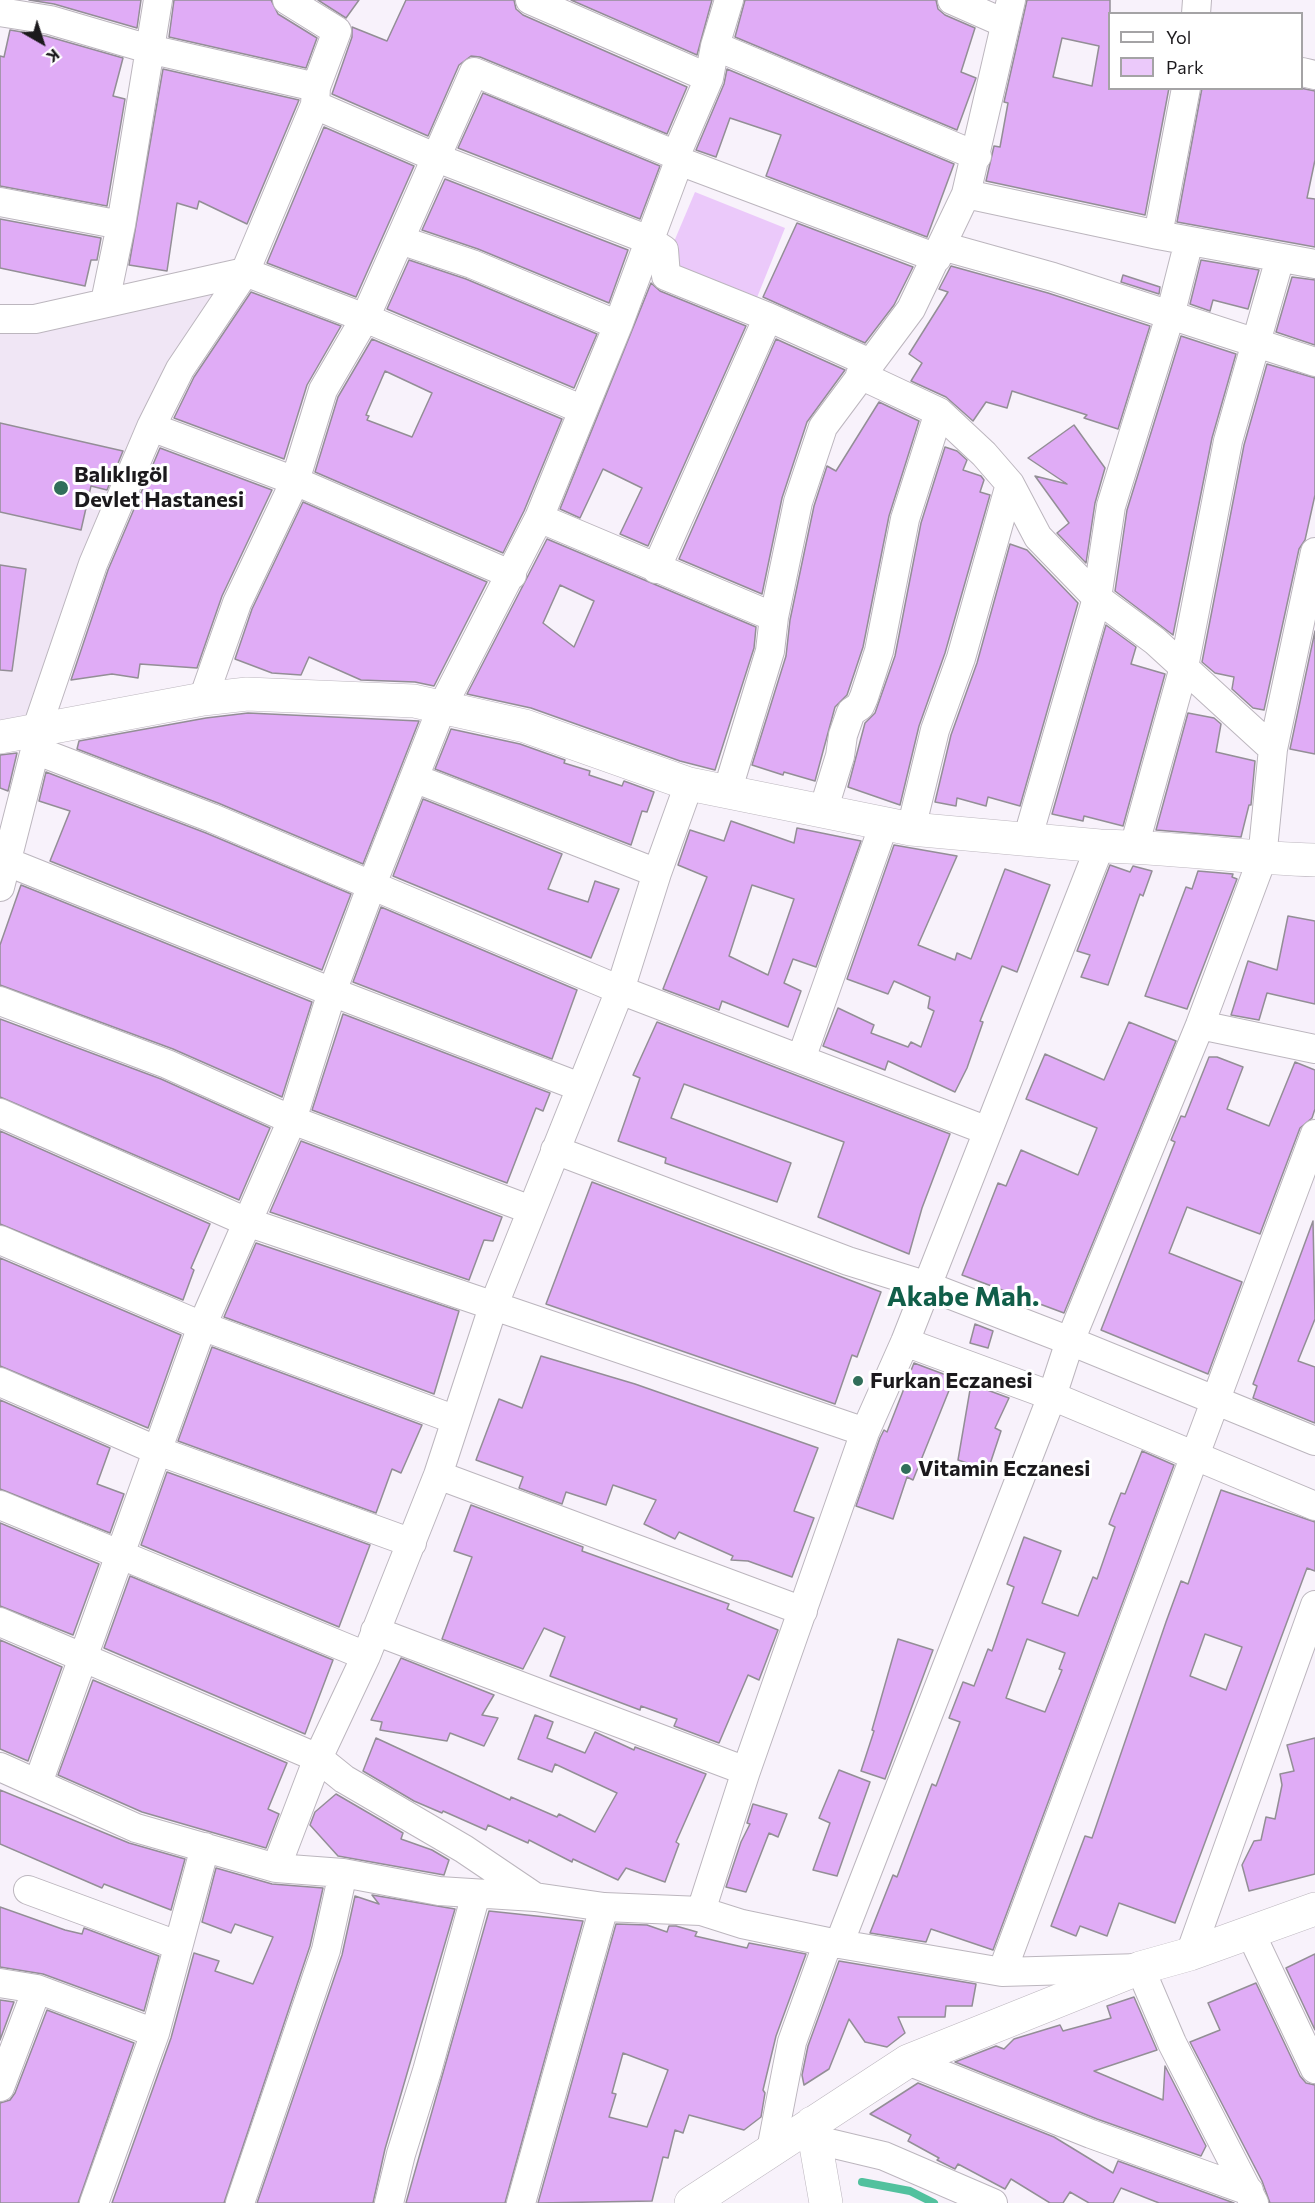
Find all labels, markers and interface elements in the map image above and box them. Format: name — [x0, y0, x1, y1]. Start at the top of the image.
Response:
north arrow — [12, 12, 72, 72]
legend — [1108, 12, 1303, 90]
text: Yol — [1166, 26, 1191, 48]
text: K — [43, 45, 64, 67]
text: Park — [1166, 56, 1204, 78]
place label: Balıklıgöl Devlet Hastanesi — [74, 462, 244, 514]
marker: Balıklıgöl Devlet Hastanesi — [52, 479, 70, 497]
district label: Akabe Mah. — [887, 1280, 1039, 1314]
place label: Furkan Eczanesi — [870, 1368, 1033, 1394]
marker: Furkan Eczanesi — [851, 1374, 865, 1388]
place label: Vitamin Eczanesi — [918, 1456, 1090, 1482]
marker: Vitamin Eczanesi — [899, 1462, 913, 1476]

